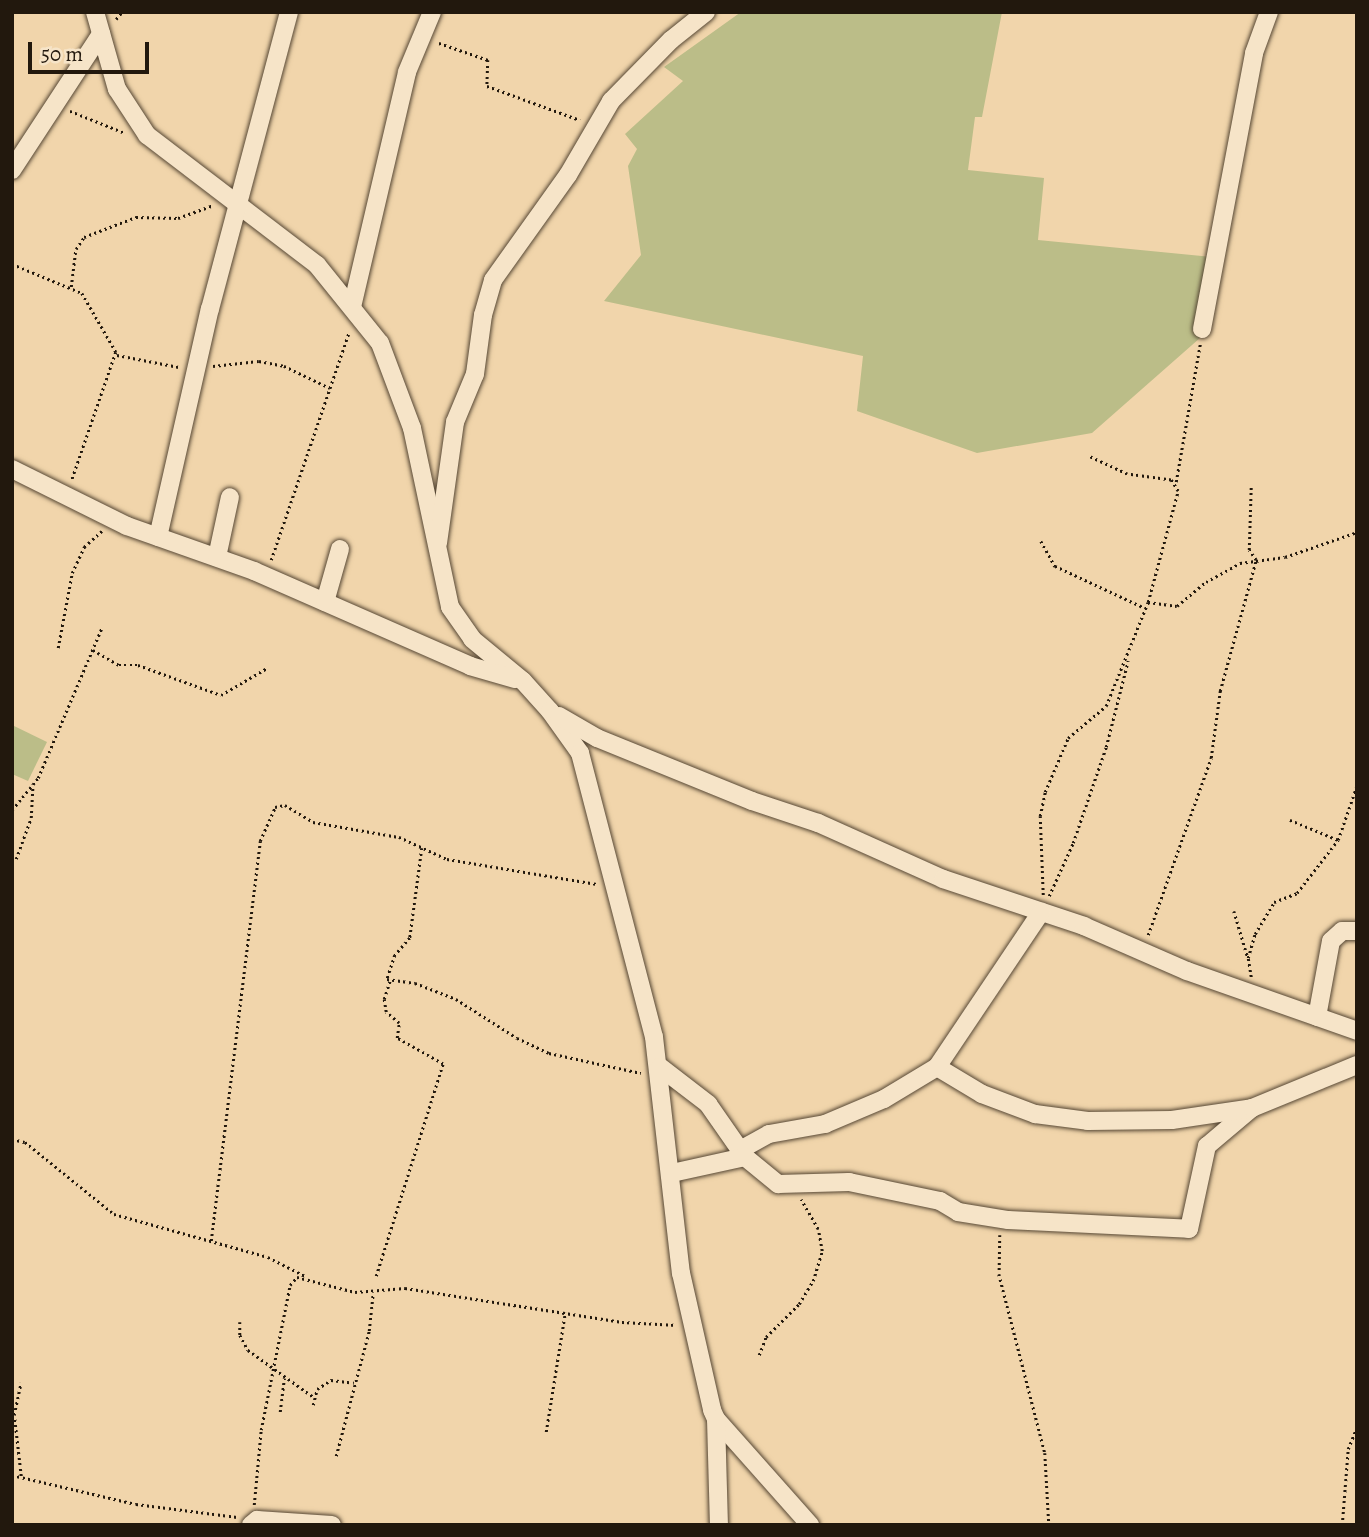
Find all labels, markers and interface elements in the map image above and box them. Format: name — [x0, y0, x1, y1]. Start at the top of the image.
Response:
scale bar — [32, 28, 152, 72]
text: 50 m — [41, 40, 83, 68]

